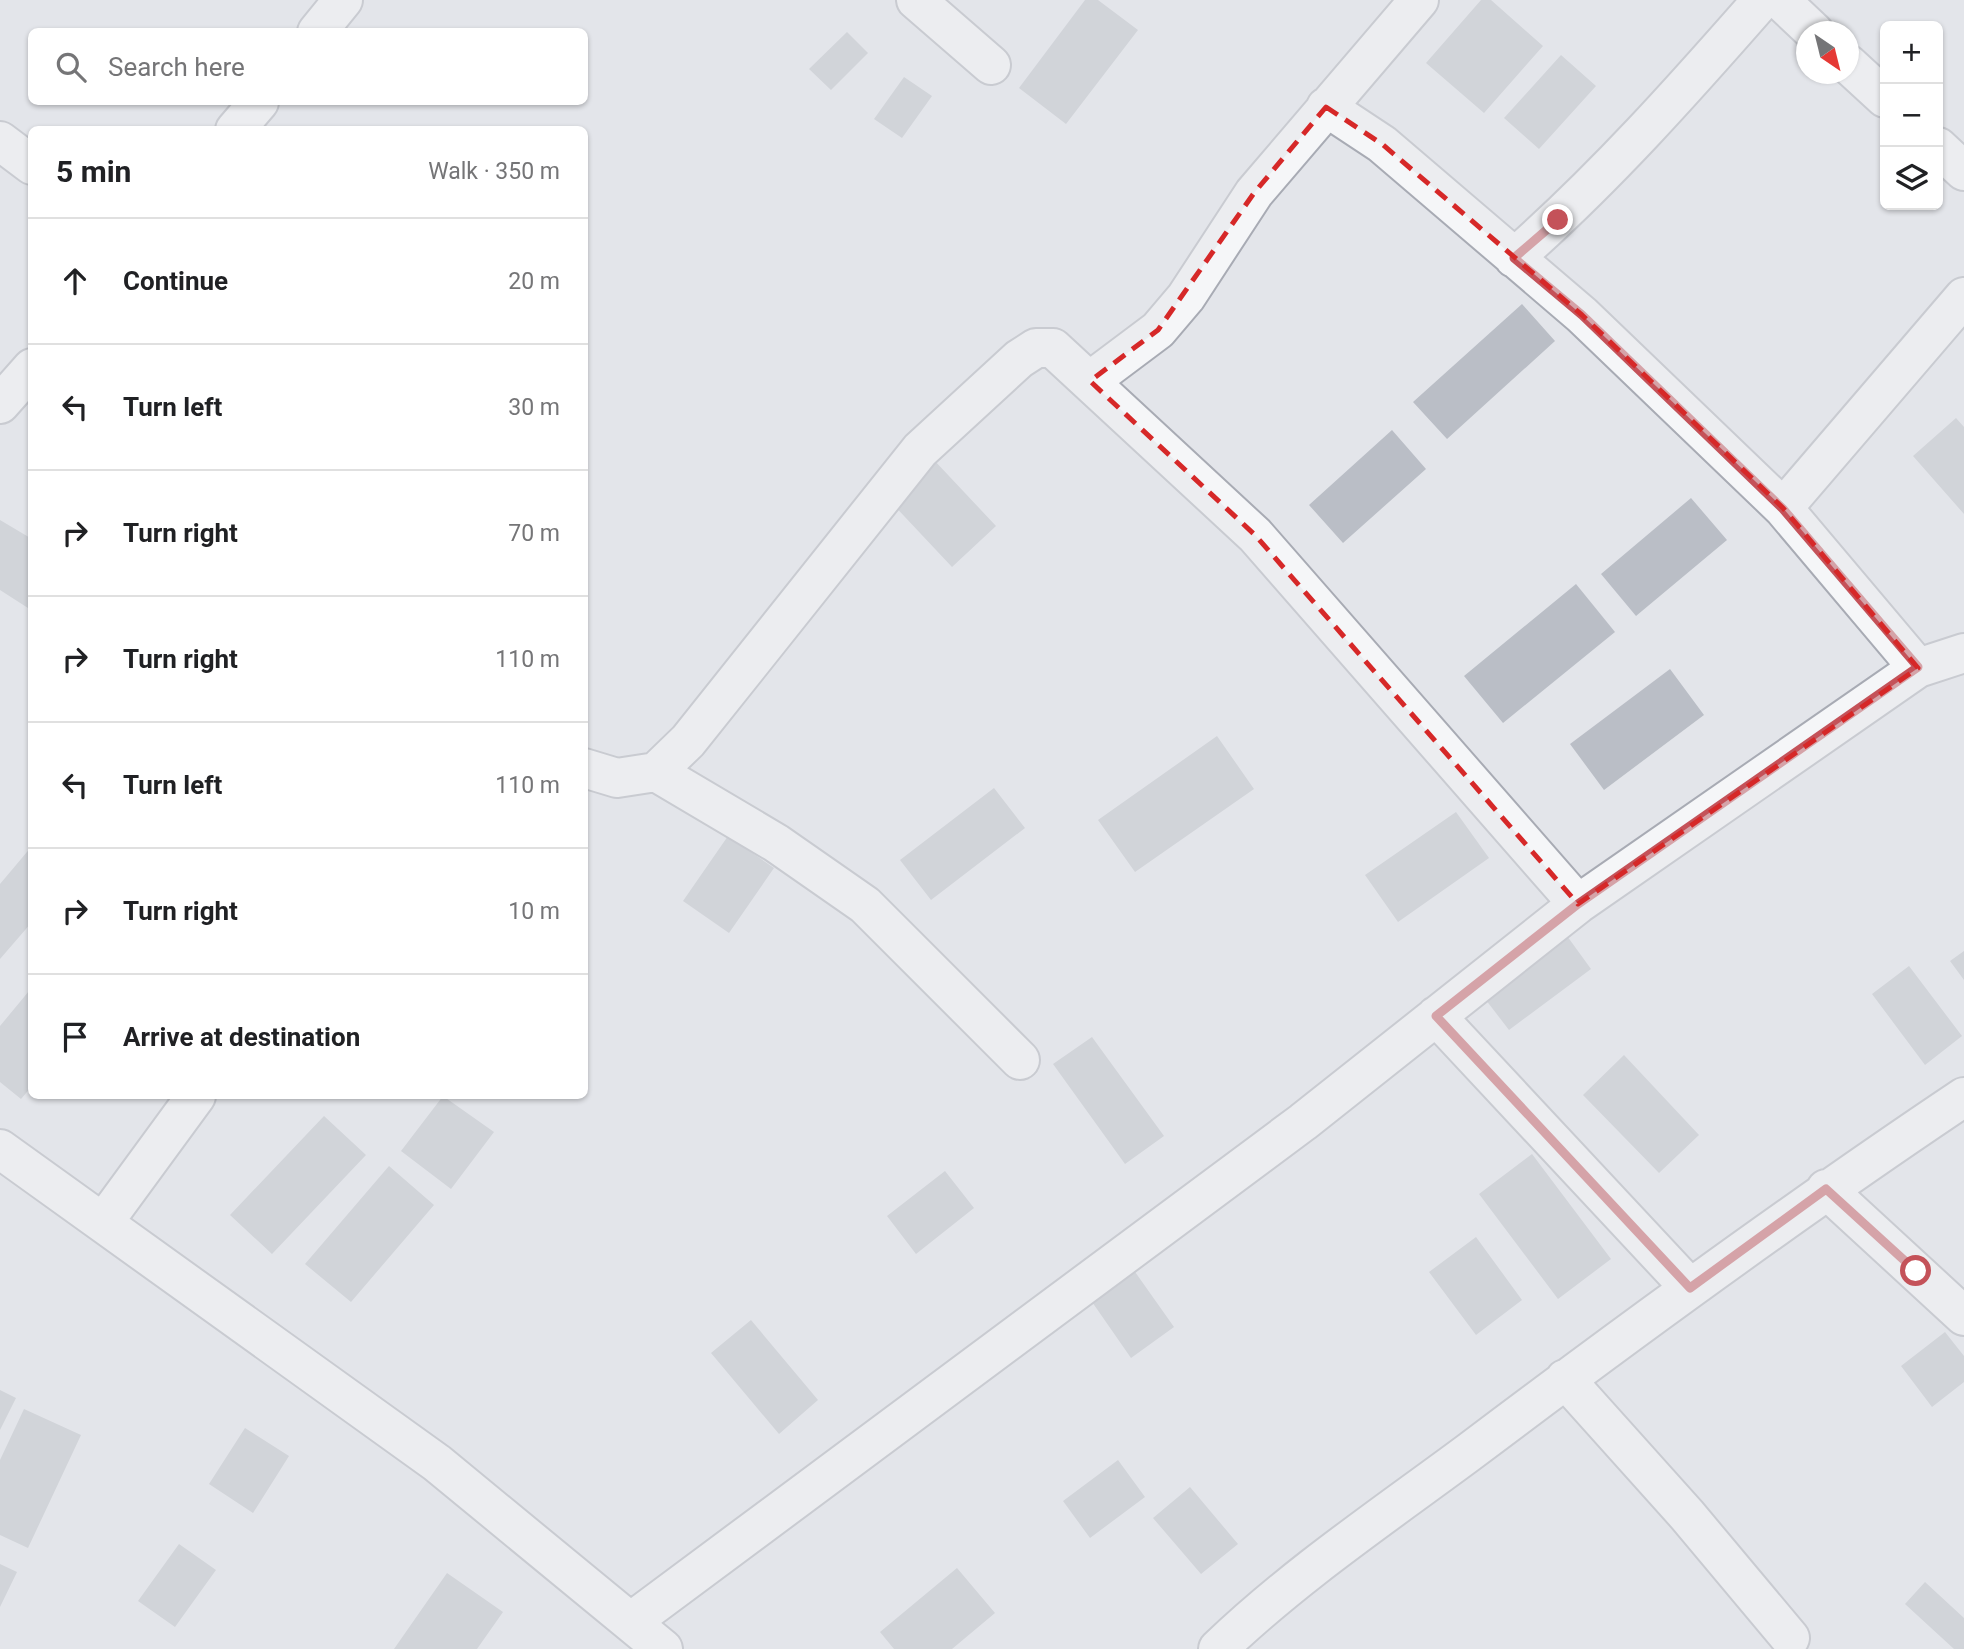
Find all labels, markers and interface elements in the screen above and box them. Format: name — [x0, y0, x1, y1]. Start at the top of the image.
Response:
north arrow — [1796, 21, 1859, 84]
map controls — [1880, 21, 1943, 210]
button: + — [1880, 21, 1943, 84]
search box — [28, 28, 588, 105]
icon: search — [52, 48, 90, 86]
text: Search here — [108, 52, 245, 82]
button: − — [1880, 84, 1943, 147]
button: layers — [1880, 147, 1943, 210]
text: 5 min — [56, 154, 131, 189]
text: Walk · 350 m — [428, 158, 560, 185]
route end — [1542, 204, 1573, 235]
icon: ahead — [56, 262, 94, 300]
text: Continue — [123, 266, 228, 296]
text: 20 m — [508, 268, 560, 295]
icon: left — [56, 388, 94, 426]
text: Turn left — [123, 392, 222, 422]
text: 30 m — [508, 394, 560, 421]
icon: right — [56, 514, 94, 552]
text: Turn right — [123, 518, 238, 548]
text: 70 m — [508, 520, 560, 547]
icon: right — [56, 640, 94, 678]
text: Turn right — [123, 644, 238, 674]
text: 110 m — [495, 646, 560, 673]
icon: left — [56, 766, 94, 804]
text: Turn left — [123, 770, 222, 800]
text: 110 m — [495, 772, 560, 799]
icon: right — [56, 892, 94, 930]
text: Turn right — [123, 896, 238, 926]
text: 10 m — [508, 898, 560, 925]
icon: arrive — [56, 1018, 94, 1056]
text: Arrive at destination — [123, 1022, 360, 1052]
route start — [1900, 1255, 1931, 1286]

